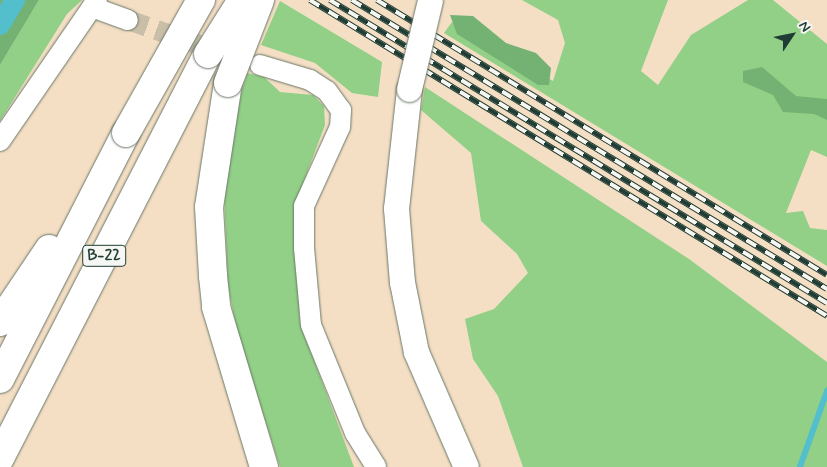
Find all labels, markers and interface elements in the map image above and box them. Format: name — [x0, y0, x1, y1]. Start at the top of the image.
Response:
north arrow — [767, 10, 817, 60]
text: N — [794, 18, 815, 36]
road number: B-22 — [82, 242, 126, 270]

